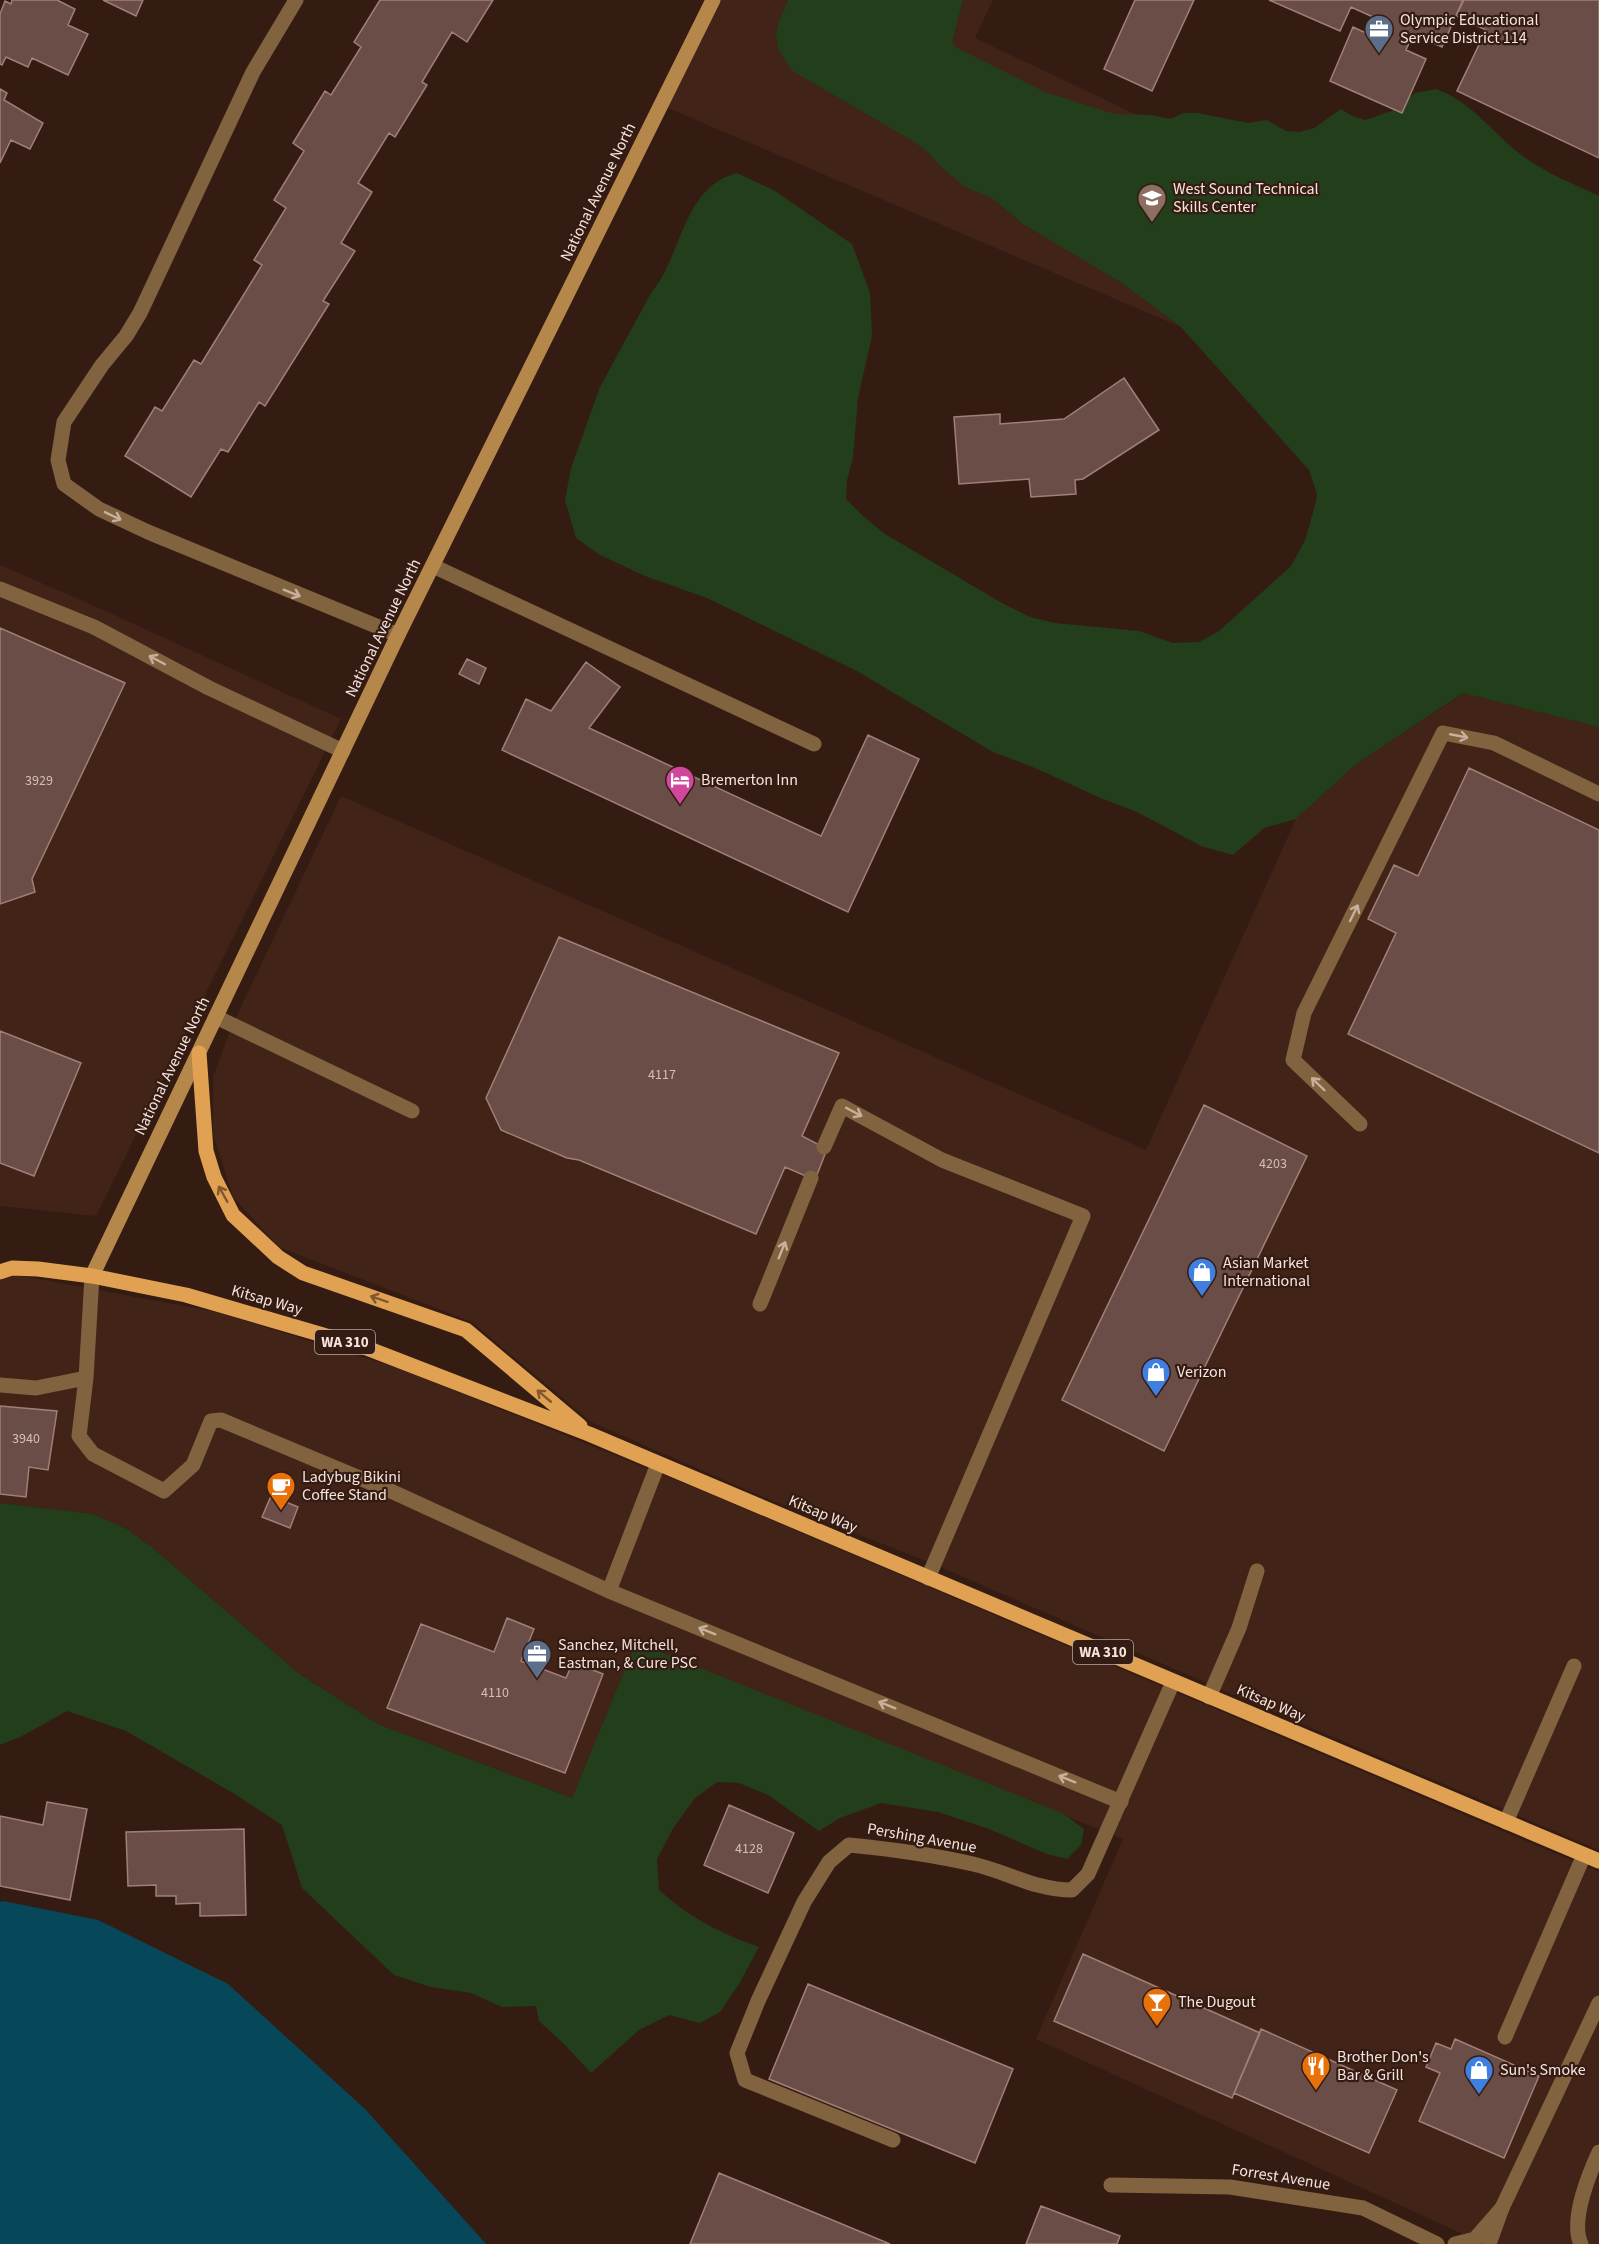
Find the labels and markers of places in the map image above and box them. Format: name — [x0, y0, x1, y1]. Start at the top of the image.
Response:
place label: Olympic Educational Service District 114 — [1400, 9, 1539, 49]
office icon: Olympic Educational Service District 114 — [1363, 13, 1395, 55]
place label: West Sound Technical Skills Center — [1173, 178, 1319, 218]
school or university icon: West Sound Technical Skills Center — [1136, 182, 1168, 224]
hotel icon: Bremerton Inn — [664, 764, 696, 806]
place label: Bremerton Inn — [701, 769, 798, 791]
place label: Asian Market International — [1223, 1252, 1310, 1292]
shop icon: Asian Market International — [1186, 1256, 1218, 1298]
shop icon: Verizon — [1140, 1356, 1172, 1398]
place label: Verizon — [1177, 1361, 1227, 1383]
place label: Ladybug Bikini Coffee Stand — [302, 1466, 401, 1506]
cafe icon: Ladybug Bikini Coffee Stand — [265, 1470, 297, 1512]
place label: Sanchez, Mitchell, Eastman, & Cure PSC — [558, 1634, 697, 1674]
office icon: Sanchez, Mitchell, Eastman, & Cure PSC — [521, 1638, 553, 1680]
bar icon: The Dugout — [1141, 1986, 1173, 2028]
place label: The Dugout — [1178, 1991, 1256, 2013]
place label: Brother Don's Bar & Grill — [1337, 2046, 1429, 2086]
restaurant icon: Brother Don's Bar & Grill — [1300, 2050, 1332, 2092]
shop icon: Sun's Smoke — [1463, 2054, 1495, 2096]
place label: Sun's Smoke — [1500, 2059, 1586, 2081]

